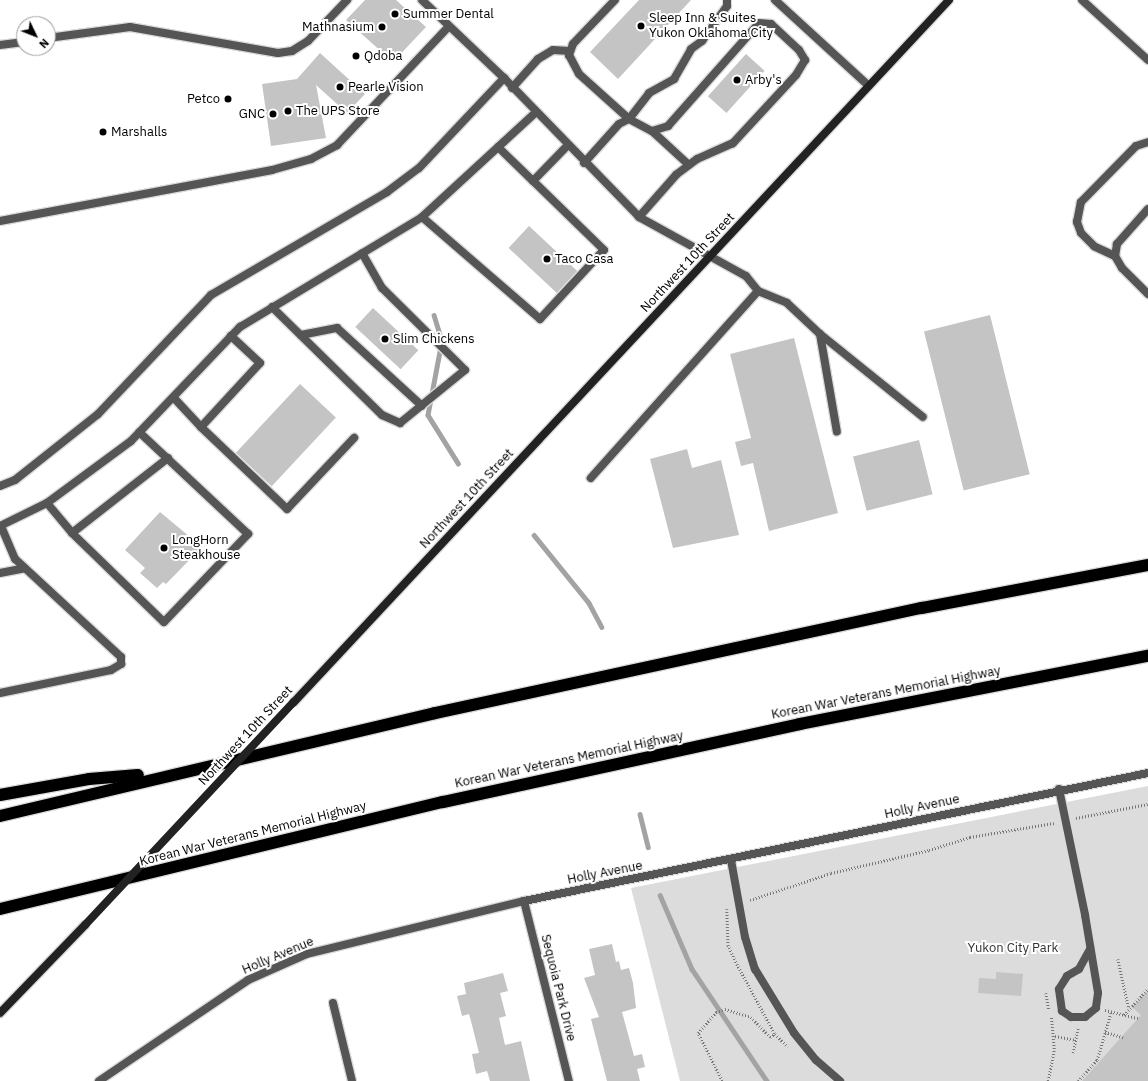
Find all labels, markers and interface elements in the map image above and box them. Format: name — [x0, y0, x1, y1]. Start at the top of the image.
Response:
place label: Summer Dental — [403, 6, 494, 22]
marker: Summer Dental — [390, 9, 400, 19]
place label: Sleep Inn & Suites Yukon Oklahoma City — [649, 11, 773, 42]
north arrow — [16, 16, 56, 56]
place label: Mathnasium — [302, 19, 374, 35]
marker: Sleep Inn & Suites Yukon Oklahoma City — [636, 21, 646, 31]
marker: Mathnasium — [377, 22, 387, 32]
text: N — [36, 36, 52, 51]
place label: Qdoba — [364, 48, 403, 64]
marker: Qdoba — [351, 51, 361, 61]
place label: Arby's — [745, 72, 782, 88]
marker: Arby's — [732, 75, 742, 85]
place label: Pearle Vision — [348, 79, 424, 95]
marker: Pearle Vision — [335, 82, 345, 92]
place label: Petco — [187, 91, 220, 107]
marker: Petco — [223, 94, 233, 104]
place label: The UPS Store — [296, 103, 380, 119]
place label: GNC — [239, 106, 265, 122]
marker: The UPS Store — [283, 106, 293, 116]
marker: GNC — [268, 109, 278, 119]
place label: Marshalls — [111, 124, 167, 140]
marker: Marshalls — [98, 127, 108, 137]
street label: Northwest 10th Street — [638, 210, 738, 316]
place label: Taco Casa — [555, 251, 614, 267]
marker: Taco Casa — [542, 254, 552, 264]
place label: Slim Chickens — [393, 331, 474, 347]
marker: Slim Chickens — [380, 334, 390, 344]
street label: Northwest 10th Street — [417, 446, 517, 552]
place label: LongHorn Steakhouse — [172, 533, 241, 564]
marker: LongHorn Steakhouse — [159, 543, 169, 553]
street label: Korean War Veterans Memorial Highway — [770, 663, 1002, 723]
street label: Northwest 10th Street — [196, 683, 296, 789]
street label: Korean War Veterans Memorial Highway — [453, 728, 685, 792]
street label: Holly Avenue — [883, 791, 961, 823]
street label: Korean War Veterans Memorial Highway — [138, 798, 368, 870]
street label: Holly Avenue — [566, 858, 644, 888]
street label: Sequoia Park Drive — [537, 933, 579, 1043]
street label: Holly Avenue — [240, 934, 316, 978]
park label: Yukon City Park — [968, 940, 1058, 956]

